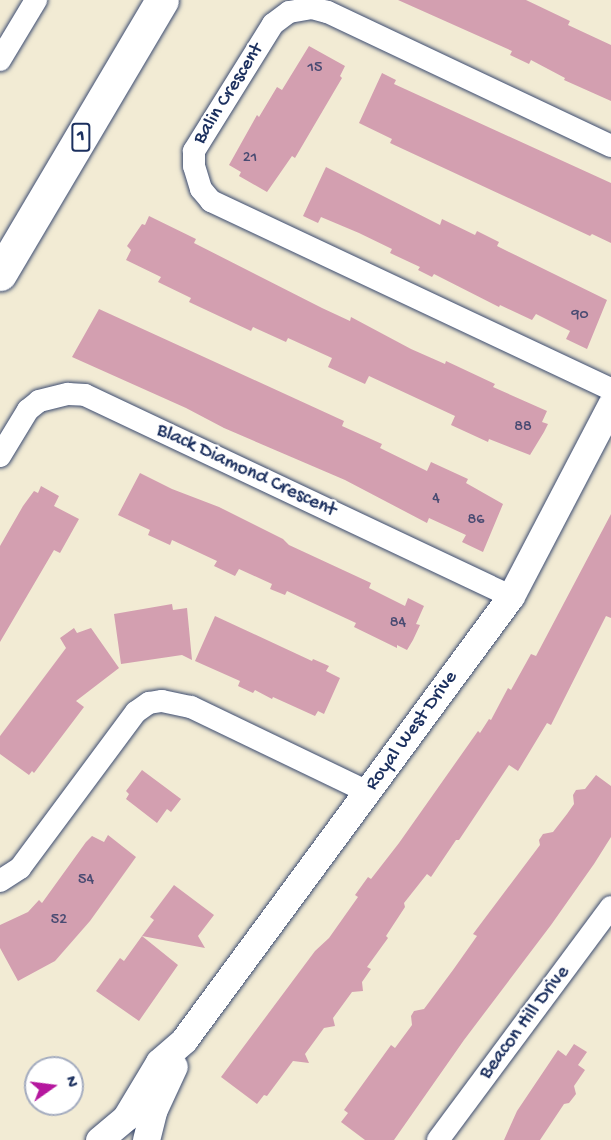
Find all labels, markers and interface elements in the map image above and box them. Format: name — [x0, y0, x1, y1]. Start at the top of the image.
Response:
street label: Balin Crescent — [188, 39, 270, 149]
house number: 15 — [308, 59, 322, 79]
road number: 1 — [70, 122, 92, 152]
house number: 21 — [243, 149, 257, 169]
house number: 90 — [571, 306, 589, 326]
house number: 88 — [514, 418, 532, 438]
street label: Black Diamond Crescent — [152, 419, 340, 523]
house number: 4 — [432, 490, 440, 510]
house number: 86 — [468, 511, 484, 531]
house number: 84 — [390, 614, 406, 634]
street label: Royal West Drive — [361, 666, 463, 796]
house number: 54 — [78, 871, 94, 891]
house number: 52 — [51, 911, 67, 931]
street label: Beacon Hill Drive — [475, 961, 575, 1085]
north arrow — [24, 1056, 84, 1116]
text: N — [60, 1075, 80, 1089]

